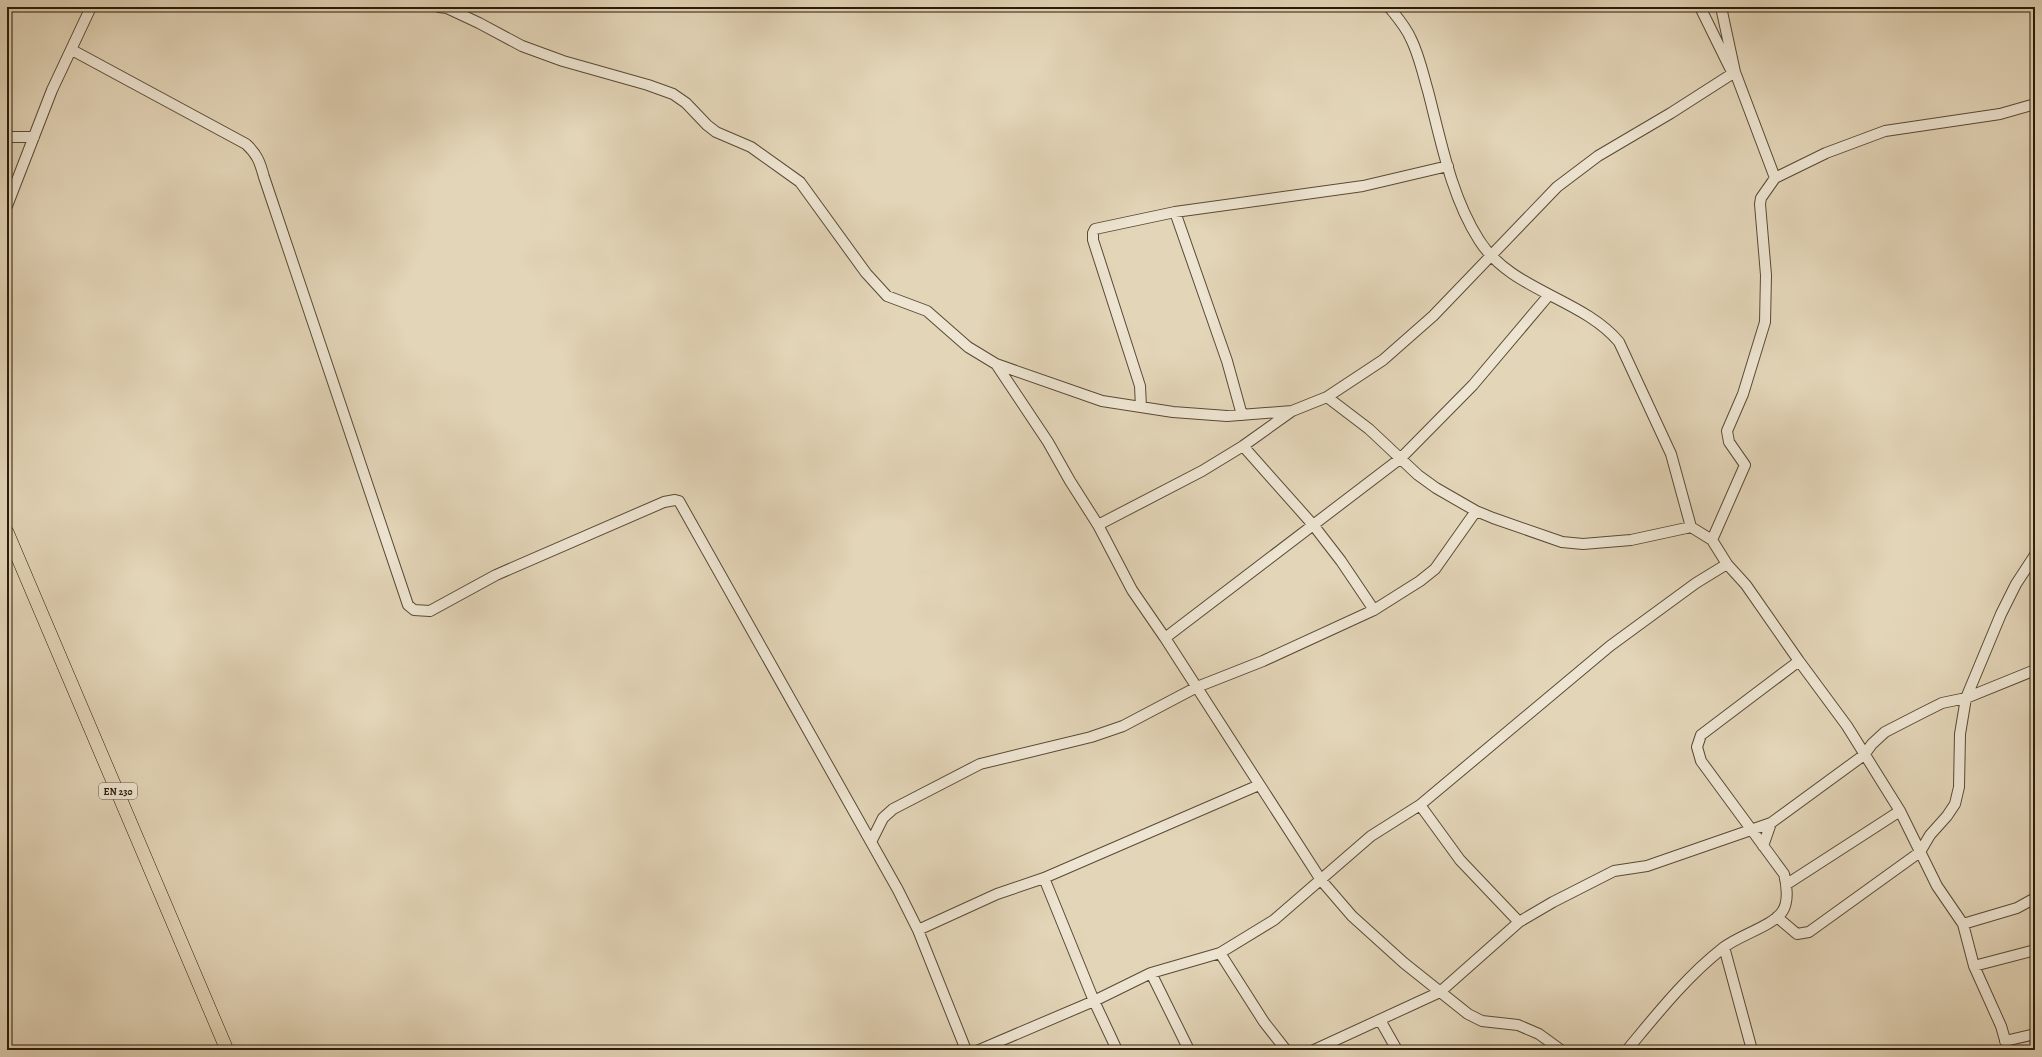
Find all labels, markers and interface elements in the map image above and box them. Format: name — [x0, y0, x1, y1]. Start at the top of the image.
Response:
road number: EN 230 — [99, 783, 137, 799]

